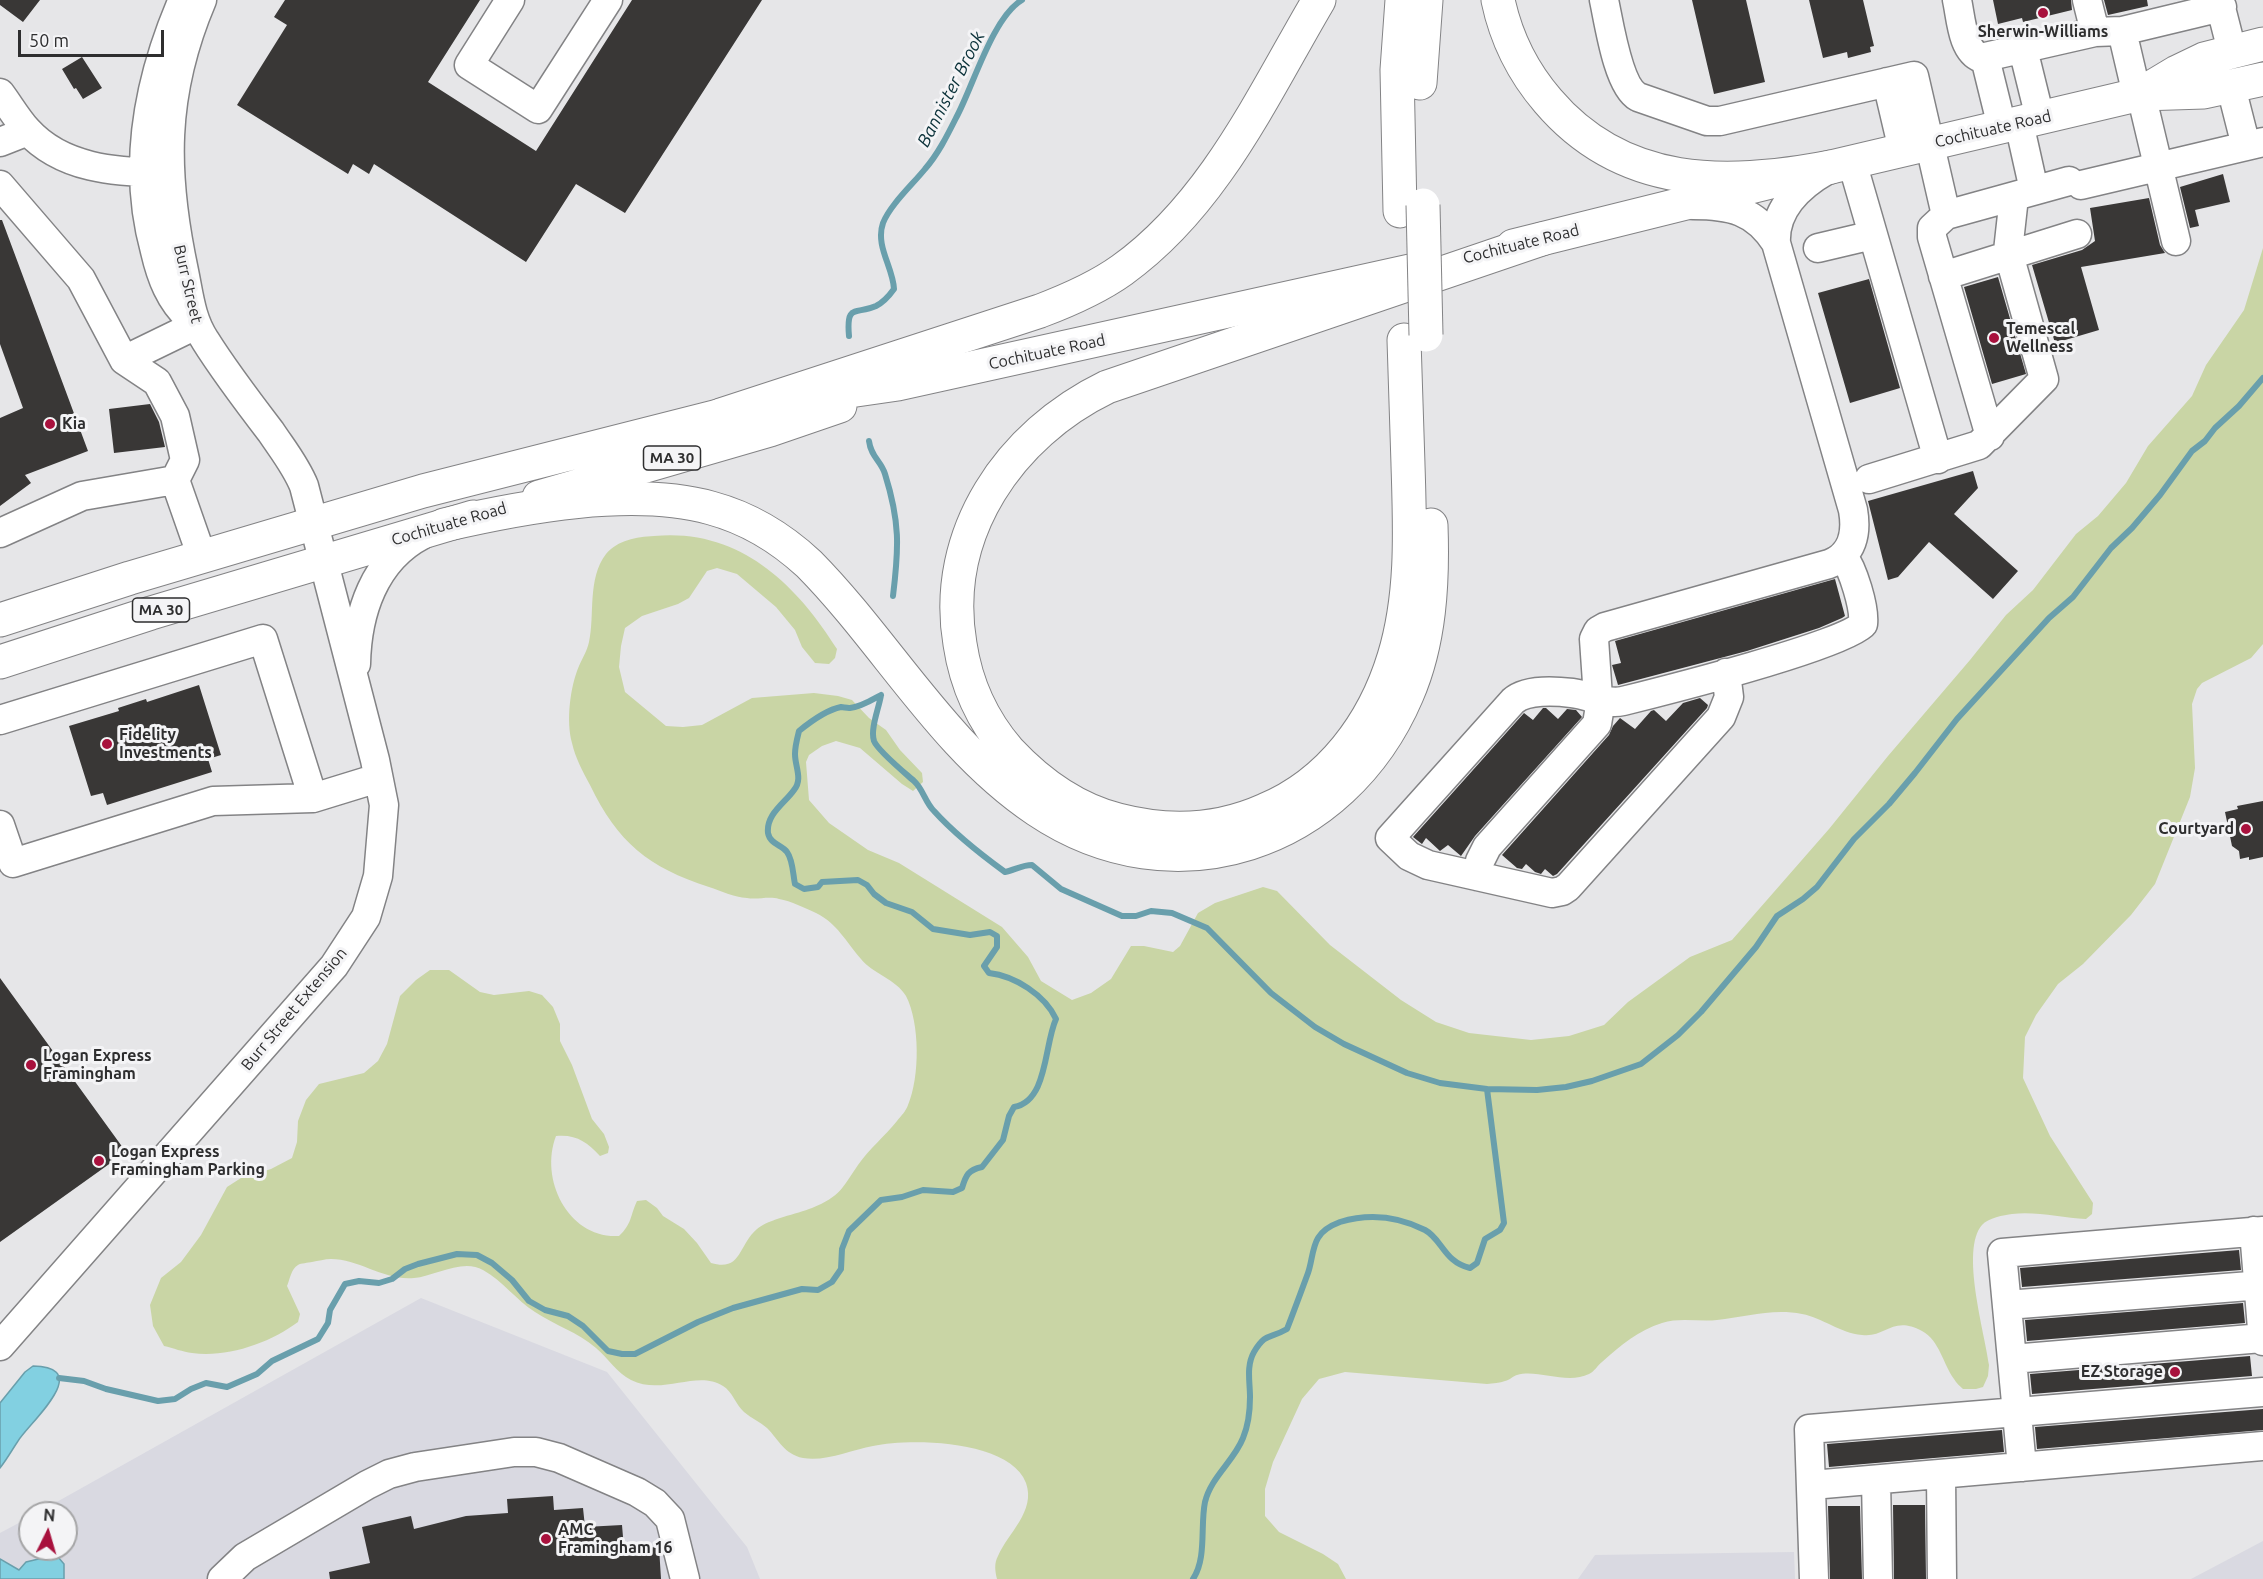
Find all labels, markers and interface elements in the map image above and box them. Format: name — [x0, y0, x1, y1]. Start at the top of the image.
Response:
marker: Sherwin-Williams — [2036, 6, 2050, 20]
scale bar — [21, 18, 166, 56]
place label: Sherwin-Williams — [1978, 22, 2108, 42]
water label: Bannister Brook — [913, 28, 989, 150]
text: 50 m — [29, 30, 69, 50]
street label: Cochituate Road — [1933, 106, 2053, 152]
street label: Cochituate Road — [1461, 220, 1581, 268]
street label: Burr Street — [170, 243, 206, 325]
place label: Temescal Wellness — [2006, 319, 2075, 357]
street label: Cochituate Road — [987, 330, 1107, 374]
marker: Temescal Wellness — [1987, 331, 2001, 345]
place label: Kia — [62, 414, 86, 434]
marker: Kia — [43, 417, 57, 431]
road number: MA 30 — [644, 446, 700, 470]
street label: Cochituate Road — [389, 498, 509, 550]
road number: MA 30 — [132, 598, 190, 622]
place label: Fidelity Investments — [119, 725, 212, 763]
marker: Fidelity Investments — [100, 737, 114, 751]
place label: Courtyard — [2158, 819, 2234, 839]
marker: Courtyard — [2239, 822, 2253, 836]
street label: Burr Street Extension — [237, 944, 351, 1074]
place label: Logan Express Framingham — [43, 1046, 152, 1084]
marker: Logan Express Framingham — [24, 1058, 38, 1072]
place label: Logan Express Framingham Parking — [111, 1142, 265, 1180]
marker: Logan Express Framingham Parking — [92, 1154, 106, 1168]
place label: EZ Storage — [2081, 1362, 2163, 1382]
marker: EZ Storage — [2168, 1365, 2182, 1379]
north arrow — [18, 1501, 78, 1561]
text: N — [43, 1506, 56, 1525]
place label: AMC Framingham 16 — [558, 1520, 673, 1558]
marker: AMC Framingham 16 — [539, 1532, 553, 1546]

